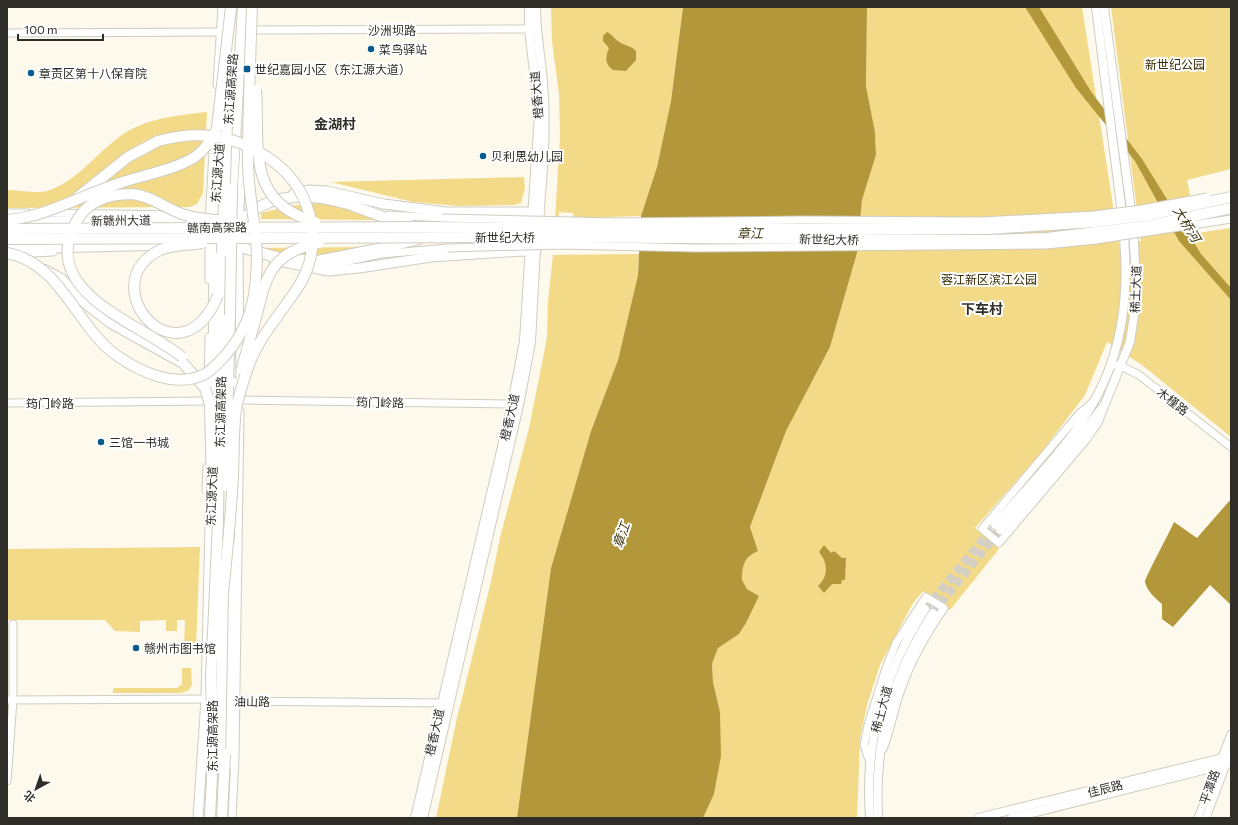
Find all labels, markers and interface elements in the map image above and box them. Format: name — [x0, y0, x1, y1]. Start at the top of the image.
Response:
scale bar — [18, 16, 103, 42]
text: 100 m — [24, 22, 58, 36]
street label: 沙洲坝路 — [368, 23, 416, 37]
place label: 菜鸟驿站 — [379, 42, 427, 56]
marker: 菜鸟驿站 — [366, 44, 376, 54]
street label: 东江源高架路 — [221, 53, 239, 125]
park label: 新世纪公园 — [1145, 57, 1205, 71]
place label: 世纪嘉园小区（东江源大道） — [255, 62, 411, 76]
marker: 世纪嘉园小区（东江源大道） — [242, 64, 252, 74]
place label: 章贡区第十八保育院 — [39, 66, 147, 80]
marker: 章贡区第十八保育院 — [26, 68, 36, 78]
street label: 橙香大道 — [527, 70, 545, 120]
district label: 金湖村 — [314, 115, 356, 132]
street label: 东江源大道 — [208, 143, 226, 203]
place label: 贝利思幼儿园 — [491, 149, 563, 163]
marker: 贝利思幼儿园 — [478, 151, 488, 161]
water label: 大桥河 — [1170, 203, 1206, 247]
street label: 新赣州大道 — [91, 212, 151, 228]
street label: 赣南高架路 — [187, 219, 247, 235]
water label: 章江 — [737, 225, 765, 241]
street label: 新世纪大桥 — [475, 230, 535, 244]
street label: 新世纪大桥 — [799, 231, 859, 247]
street label: 稀土大道 — [1127, 265, 1143, 313]
park label: 蓉江新区滨江公园 — [941, 272, 1037, 286]
district label: 下车村 — [961, 300, 1003, 317]
street label: 东江源高架路 — [212, 376, 228, 448]
street label: 木槿路 — [1155, 384, 1191, 418]
street label: 橙香大道 — [497, 392, 521, 442]
street label: 筠门岭路 — [356, 395, 404, 409]
street label: 筠门岭路 — [26, 396, 74, 410]
place label: 三馆一书城 — [109, 435, 169, 449]
marker: 三馆一书城 — [96, 437, 106, 447]
street label: 东江源大道 — [203, 466, 219, 526]
water label: 章江 — [609, 518, 633, 550]
place label: 赣州市图书馆 — [144, 641, 216, 655]
marker: 赣州市图书馆 — [131, 643, 141, 653]
street label: 稀土大道 — [868, 684, 894, 734]
street label: 油山路 — [234, 694, 270, 708]
street label: 东江源高架路 — [205, 700, 219, 772]
street label: 橙香大道 — [422, 707, 446, 757]
street label: 平潭路 — [1196, 768, 1222, 806]
north arrow — [16, 769, 56, 809]
street label: 佳辰路 — [1086, 777, 1124, 799]
text: 北 — [21, 789, 38, 806]

